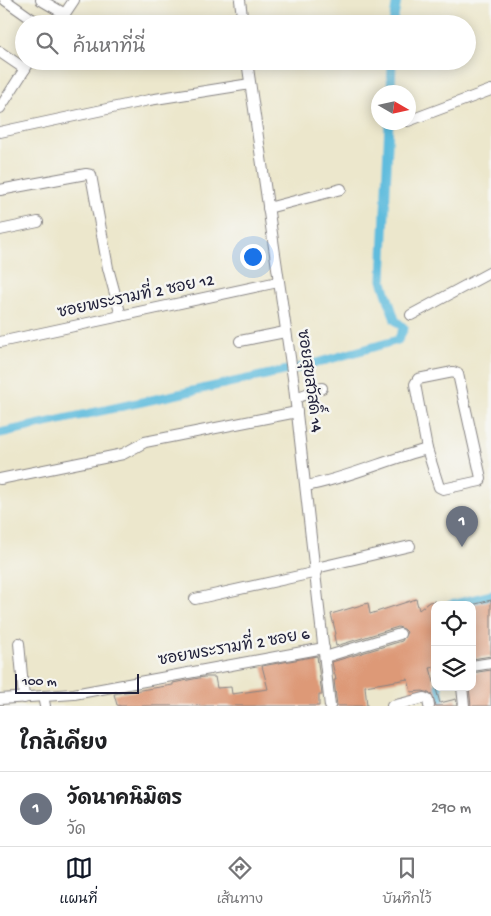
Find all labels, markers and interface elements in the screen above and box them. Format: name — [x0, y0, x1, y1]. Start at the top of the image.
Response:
search box — [15, 15, 476, 70]
icon: search — [33, 29, 61, 57]
text: ค้นหาที่นี่ — [73, 37, 145, 60]
north arrow — [371, 85, 416, 130]
your location — [240, 244, 266, 270]
street label: ซอยพระรามที่ 2 ซอย 12 — [54, 263, 216, 324]
street label: ซอยสุขสวัสดิ์ 14 — [291, 327, 334, 434]
pin: 1 — [446, 506, 478, 547]
map controls — [431, 601, 476, 691]
button: locate — [431, 601, 476, 646]
street label: ซอยพระรามที่ 2 ซอย 6 — [155, 617, 312, 672]
button: layers — [431, 646, 476, 691]
scale bar — [15, 671, 139, 694]
text: 100 m — [22, 674, 57, 691]
text: ใกล้เคียง — [20, 733, 107, 758]
text: วัดนาคนิมิตร — [67, 789, 182, 812]
text: 1 — [33, 800, 39, 819]
text: 290 m — [431, 800, 471, 819]
text: วัด — [67, 822, 86, 841]
tab: แผนที่ — [60, 854, 97, 909]
tab: เส้นทาง — [217, 854, 263, 909]
tab: บันทึกไว้ — [382, 854, 431, 909]

